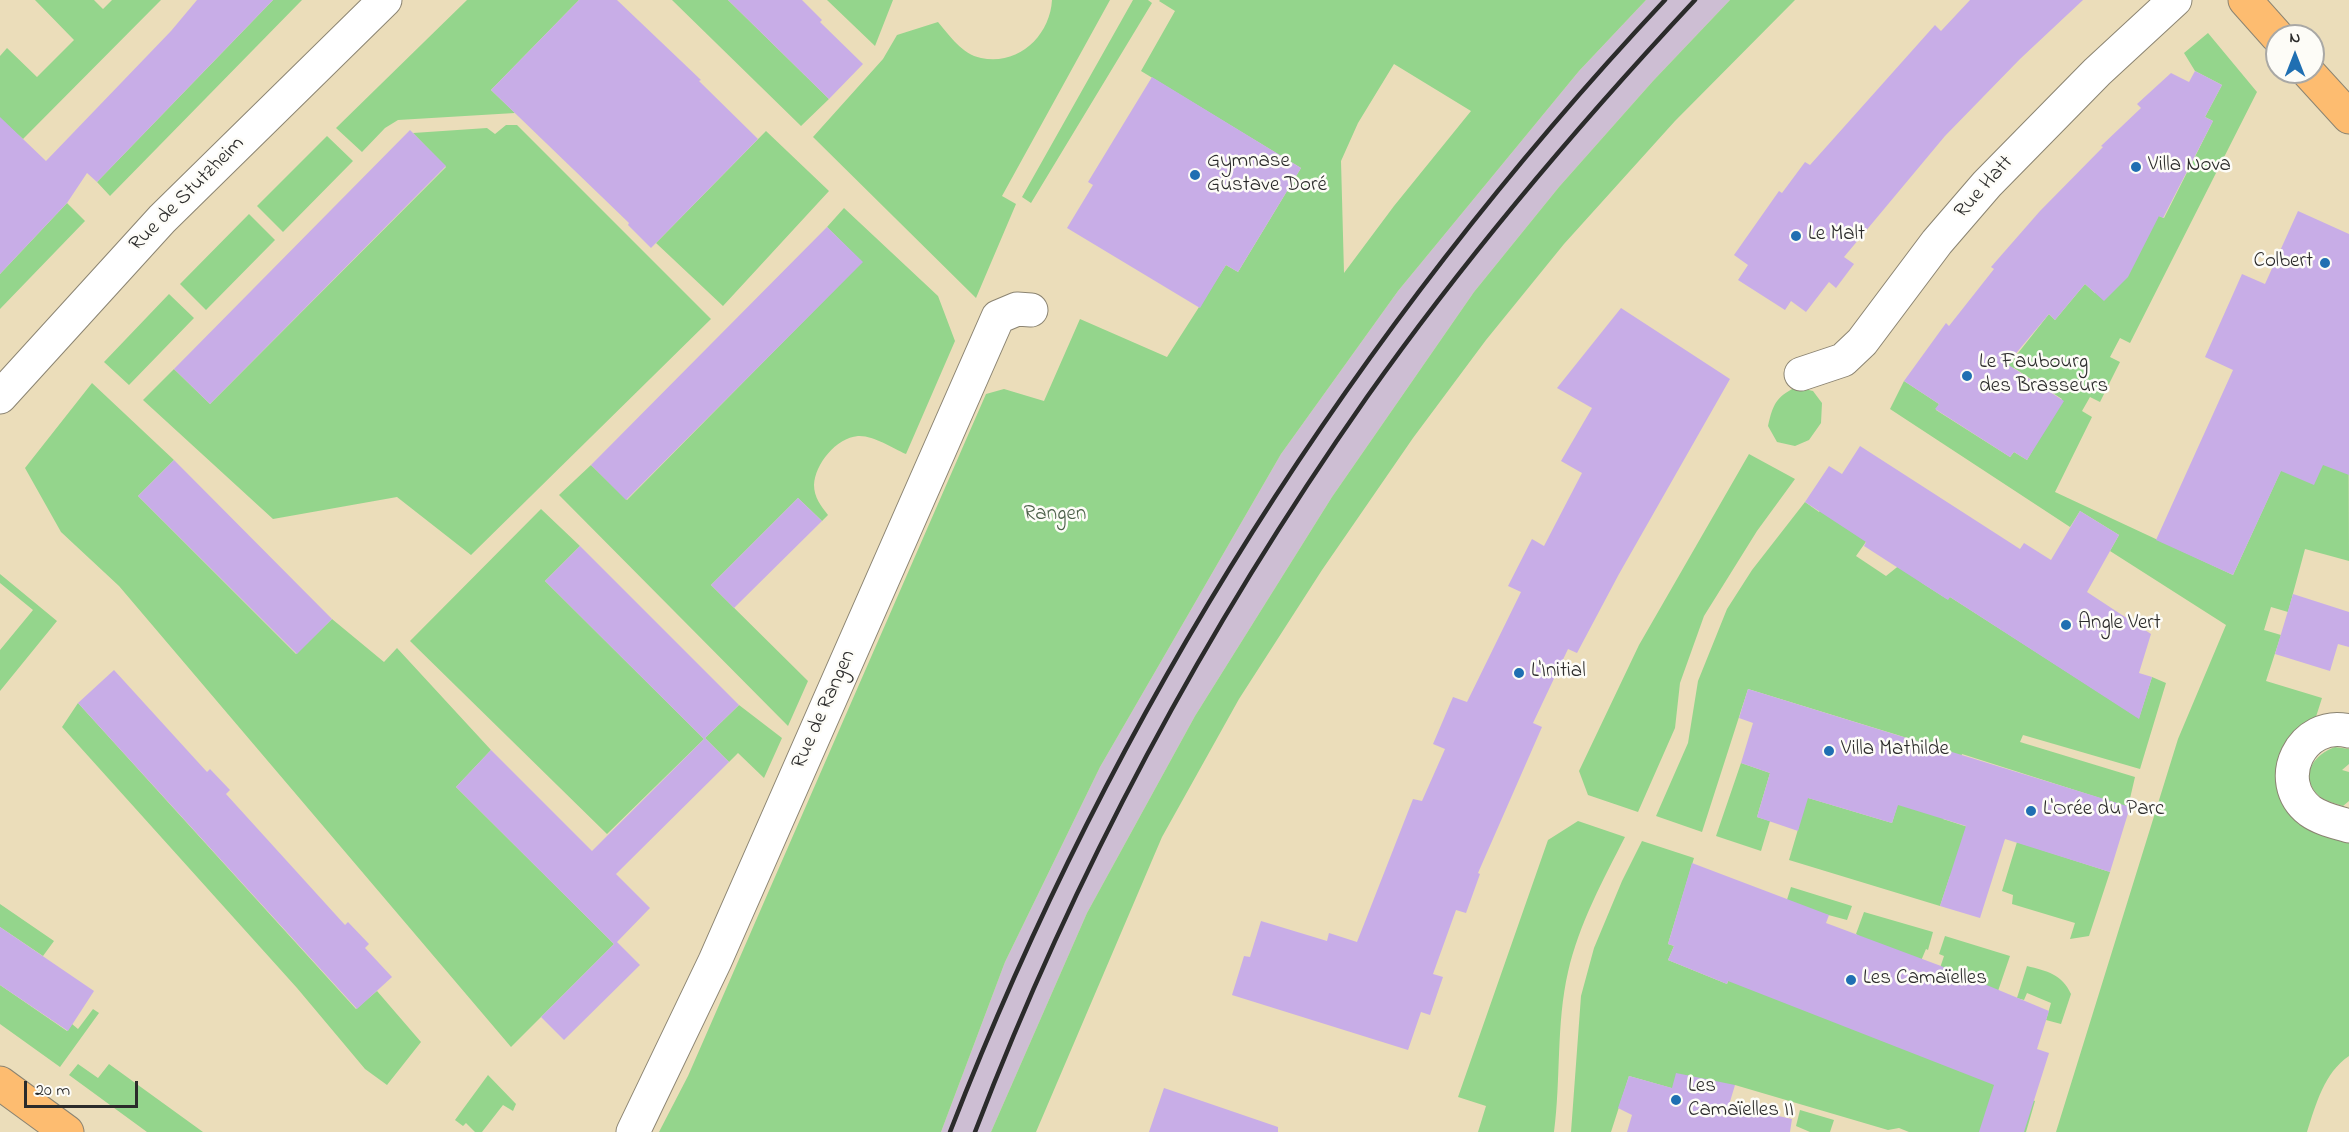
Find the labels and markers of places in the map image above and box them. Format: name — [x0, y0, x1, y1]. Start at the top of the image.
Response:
place label: Gymnase Gustave Doré — [1207, 150, 1327, 200]
place label: Villa Nova — [2148, 154, 2231, 180]
marker: Villa Nova — [2129, 160, 2143, 174]
marker: Gymnase Gustave Doré — [1188, 168, 1202, 182]
place label: Le Malt — [1808, 223, 1865, 249]
marker: Le Malt — [1789, 229, 1803, 243]
place label: Colbert — [2254, 250, 2313, 276]
marker: Colbert — [2318, 256, 2332, 270]
place label: Le Faubourg des Brasseurs — [1979, 351, 2108, 401]
marker: Le Faubourg des Brasseurs — [1960, 369, 1974, 383]
place label: Angle Vert — [2078, 612, 2161, 638]
marker: Angle Vert — [2059, 618, 2073, 632]
place label: L'Initial — [1531, 660, 1586, 686]
marker: L'Initial — [1512, 666, 1526, 680]
place label: Villa Mathilde — [1841, 738, 1949, 764]
marker: Villa Mathilde — [1822, 744, 1836, 758]
place label: L'Orée du Parc — [2043, 798, 2164, 824]
marker: L'Orée du Parc — [2024, 804, 2038, 818]
place label: Les Camaïelles — [1863, 967, 1987, 993]
marker: Les Camaïelles — [1844, 973, 1858, 987]
place label: Les Camaïelles II — [1688, 1075, 1794, 1125]
marker: Les Camaïelles II — [1669, 1093, 1683, 1107]

